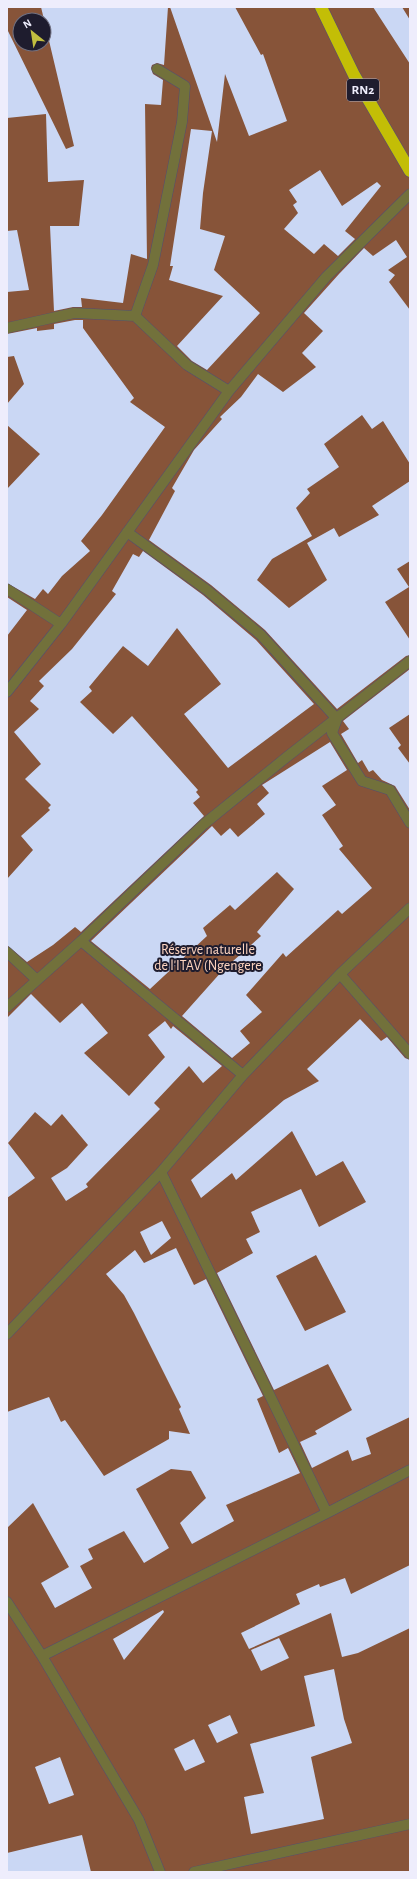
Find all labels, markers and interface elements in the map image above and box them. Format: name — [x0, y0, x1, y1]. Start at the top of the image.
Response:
north arrow — [12, 12, 52, 52]
text: N — [21, 17, 33, 30]
road number: RN2 — [347, 79, 379, 101]
park label: Réserve naturelle de l'ITAV (Ngengere — [154, 943, 262, 973]

